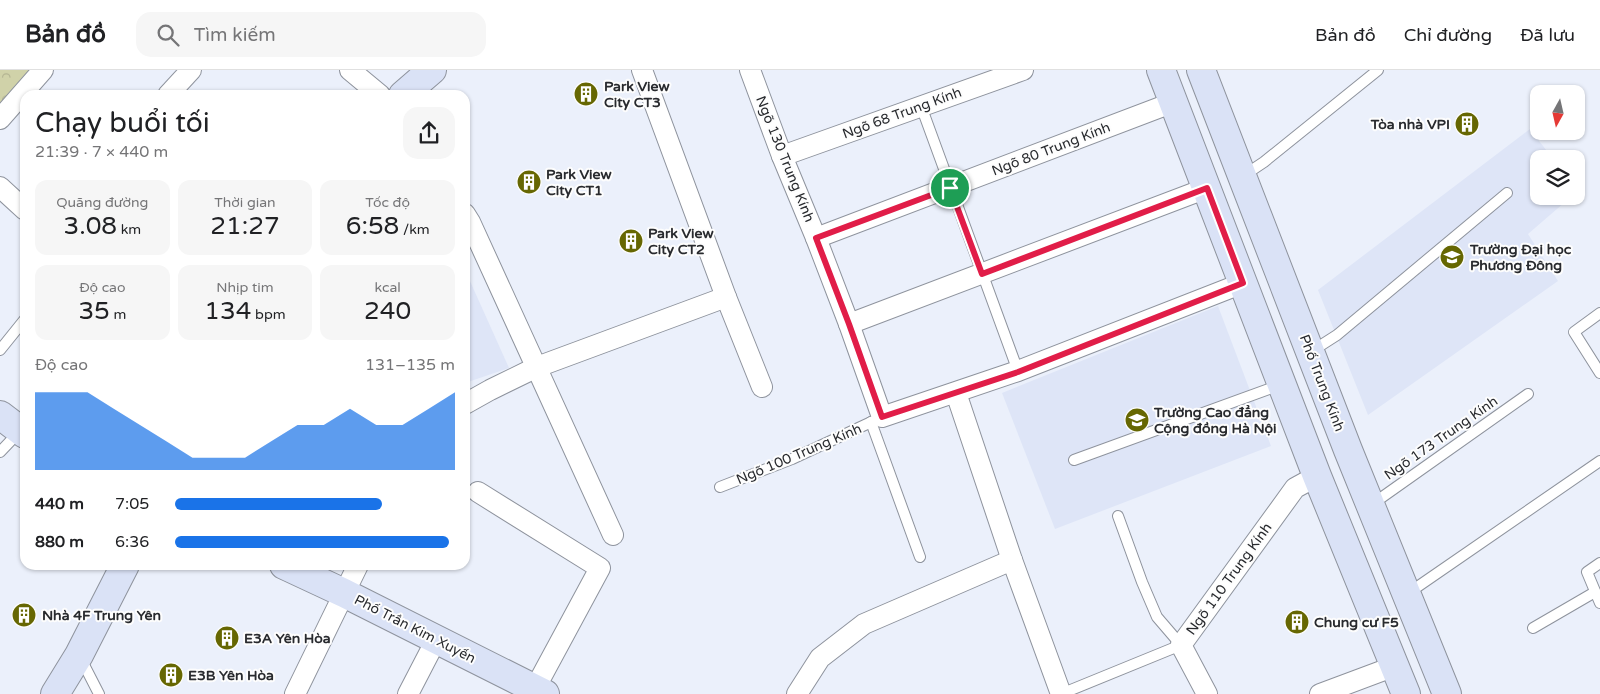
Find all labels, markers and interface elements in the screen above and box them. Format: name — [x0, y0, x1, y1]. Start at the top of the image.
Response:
search box — [136, 12, 486, 57]
text: Bản đồ — [25, 20, 106, 49]
icon: search — [154, 21, 182, 49]
text: Tìm kiếm — [194, 24, 276, 46]
text: Bản đồ — [1315, 24, 1376, 46]
text: Chỉ đường — [1404, 24, 1492, 46]
text: Đã lưu — [1520, 24, 1575, 46]
place label: Park View City CT3 — [604, 78, 670, 111]
building icon: Park View City CT3 — [573, 81, 599, 107]
street label: Ngõ 68 Trung Kính — [840, 84, 964, 142]
north arrow — [1530, 85, 1585, 140]
map controls — [1530, 85, 1585, 205]
street label: Ngõ 130 Trung Kính — [752, 93, 818, 225]
text: Chạy buổi tối — [35, 106, 210, 140]
button: share — [403, 107, 455, 159]
building icon: Tòa nhà VPI — [1454, 111, 1480, 137]
place label: Tòa nhà VPI — [1370, 116, 1450, 133]
street label: Ngõ 80 Trung Kính — [989, 119, 1113, 179]
text: 21:39 · 7 × 440 m — [35, 142, 168, 162]
button: layers — [1530, 150, 1585, 205]
place label: Park View City CT1 — [546, 166, 612, 199]
pin — [929, 167, 971, 209]
building icon: Park View City CT1 — [516, 169, 542, 195]
icon: arrive — [936, 174, 964, 202]
text: Quãng đường — [56, 194, 148, 211]
text: Thời gian — [214, 194, 276, 211]
text: Tốc độ — [365, 194, 410, 211]
text: 3.08 — [63, 211, 117, 241]
text: 21:27 — [210, 211, 280, 241]
text: 6:58 — [346, 211, 399, 241]
text: km — [117, 221, 141, 238]
text: /km — [399, 221, 430, 238]
place label: Park View City CT2 — [648, 225, 714, 258]
building icon: Park View City CT2 — [618, 228, 644, 254]
place label: Trường Đại học Phương Đông — [1469, 241, 1572, 274]
school or university icon: Trường Đại học Phương Đông — [1439, 244, 1465, 270]
text: Độ cao — [79, 279, 125, 296]
text: Nhịp tim — [216, 279, 274, 296]
text: kcal — [375, 279, 401, 296]
text: 35 — [78, 296, 110, 326]
text: 134 — [204, 296, 251, 326]
text: 240 — [364, 296, 411, 326]
text: m — [110, 306, 126, 323]
text: bpm — [251, 306, 286, 323]
street label: Phố Trung Kính — [1296, 332, 1348, 434]
text: Độ cao — [35, 355, 88, 375]
text: 131–135 m — [365, 355, 455, 375]
street label: Ngõ 173 Trung Kính — [1381, 392, 1501, 484]
place label: Trường Cao đẳng Cộng đồng Hà Nội — [1153, 404, 1277, 437]
school or university icon: Trường Cao đẳng Cộng đồng Hà Nội — [1124, 407, 1150, 433]
street label: Ngõ 100 Trung Kính — [734, 420, 864, 488]
text: 440 m — [35, 494, 84, 514]
text: 7:05 — [115, 494, 149, 514]
street label: Ngõ 110 Trung Kính — [1183, 520, 1275, 638]
text: 880 m — [35, 532, 84, 552]
text: 6:36 — [115, 532, 149, 552]
street label: Phố Trần Kim Xuyến — [352, 591, 478, 667]
building icon: Nhà 4F Trung Yên — [11, 602, 37, 628]
place label: Nhà 4F Trung Yên — [42, 607, 161, 624]
building icon: Chung cư F5 — [1284, 609, 1310, 635]
place label: Chung cư F5 — [1314, 614, 1399, 631]
building icon: E3A Yên Hòa — [214, 625, 240, 651]
place label: E3A Yên Hòa — [244, 630, 331, 647]
building icon: E3B Yên Hòa — [158, 662, 184, 688]
place label: E3B Yên Hòa — [188, 667, 274, 684]

